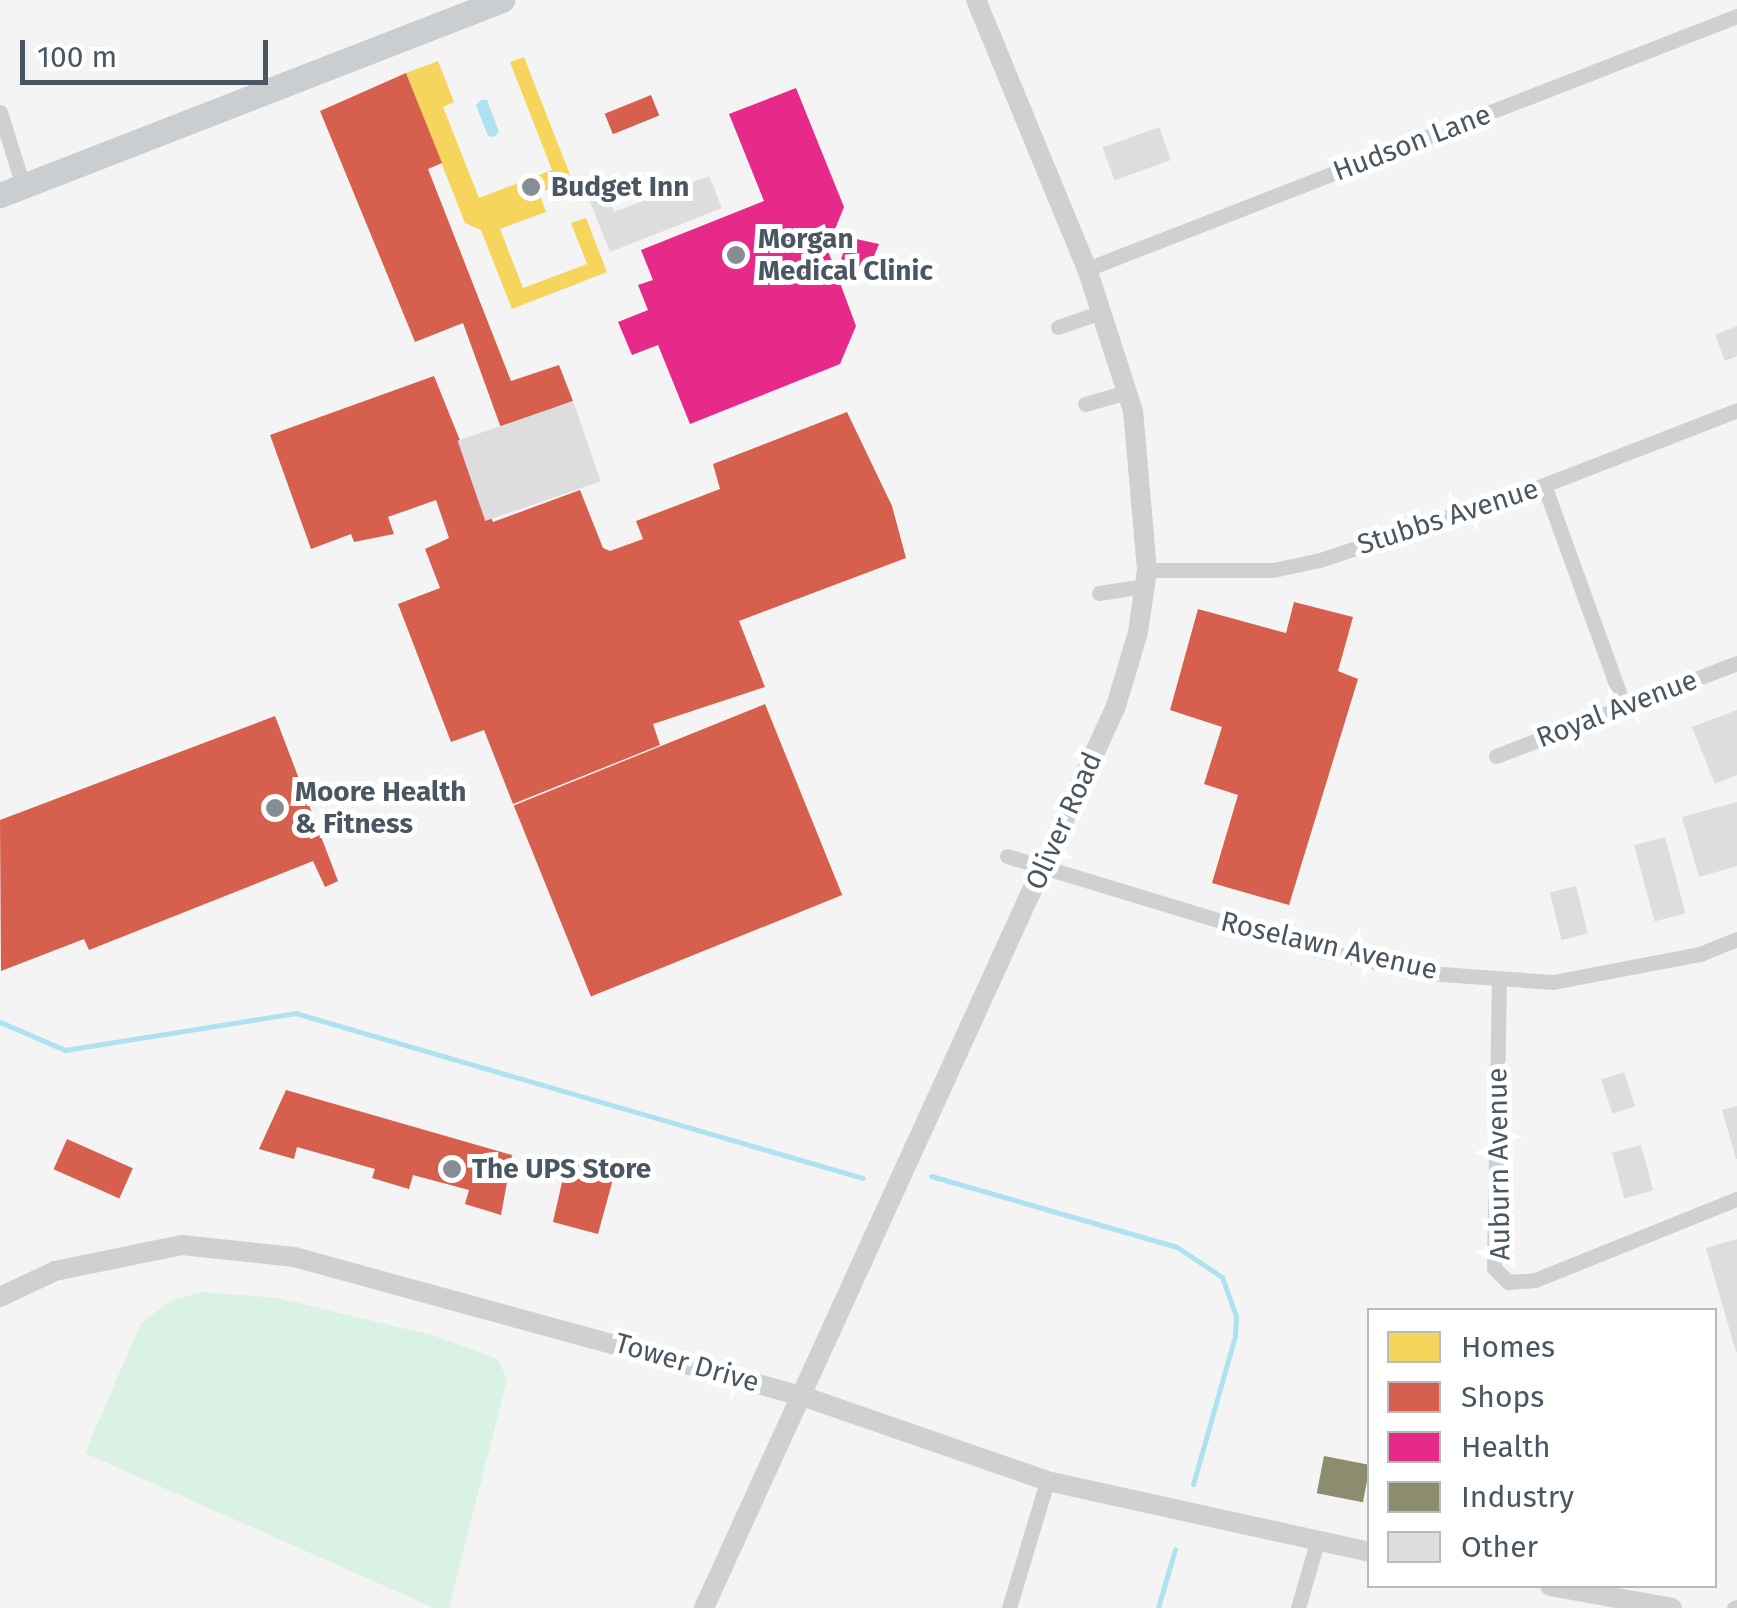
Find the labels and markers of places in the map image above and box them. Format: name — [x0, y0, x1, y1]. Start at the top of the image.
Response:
place label: Budget Inn — [551, 170, 689, 204]
marker: Budget Inn — [520, 176, 542, 198]
place label: Morgan Medical Clinic — [758, 222, 933, 288]
marker: Morgan Medical Clinic — [723, 242, 749, 268]
place label: Moore Health & Fitness — [295, 775, 466, 841]
marker: Moore Health & Fitness — [264, 797, 286, 819]
place label: The UPS Store — [472, 1152, 651, 1186]
marker: The UPS Store — [441, 1158, 463, 1180]

